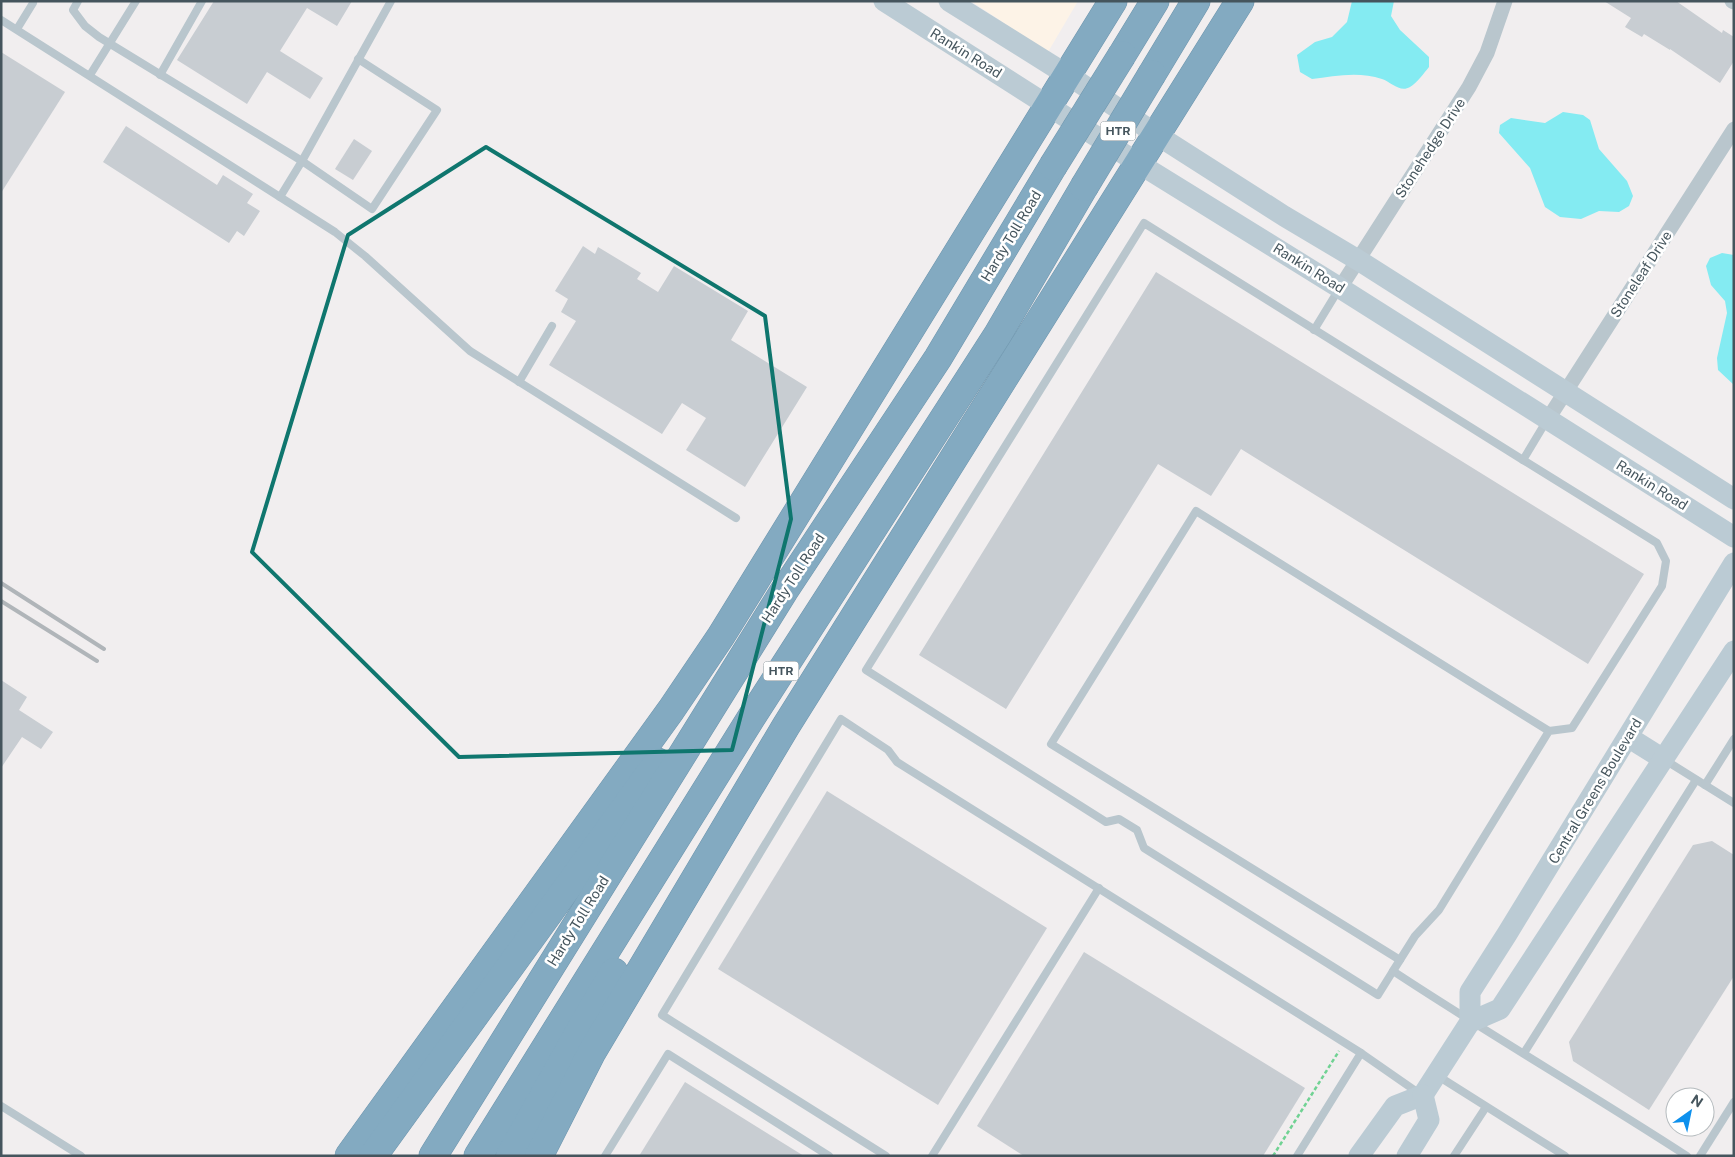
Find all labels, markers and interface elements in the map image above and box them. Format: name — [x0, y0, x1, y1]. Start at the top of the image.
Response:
street label: Rankin Road — [927, 25, 1005, 81]
street label: Stonehedge Drive — [1392, 95, 1468, 201]
road number: HTR — [1100, 122, 1136, 140]
street label: Hardy Toll Road — [978, 188, 1044, 284]
street label: Stoneleaf Drive — [1607, 228, 1675, 320]
street label: Rankin Road — [1270, 240, 1348, 296]
street label: Rankin Road — [1613, 457, 1691, 513]
street label: Hardy Toll Road — [758, 530, 828, 626]
road number: HTR — [764, 661, 798, 680]
street label: Central Greens Boulevard — [1545, 715, 1645, 867]
street label: Hardy Toll Road — [544, 873, 612, 969]
north arrow — [1665, 1087, 1715, 1137]
text: N — [1688, 1091, 1706, 1111]

